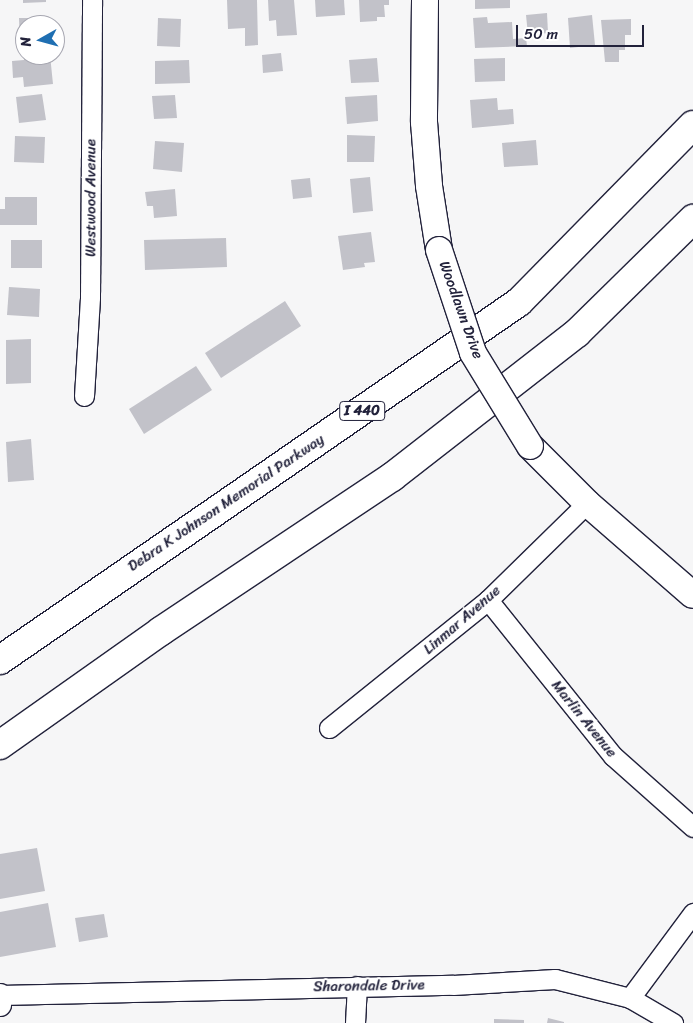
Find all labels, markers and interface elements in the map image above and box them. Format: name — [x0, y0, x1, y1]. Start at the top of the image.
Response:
north arrow — [15, 15, 65, 65]
scale bar — [518, 15, 646, 47]
text: 50 m — [524, 21, 558, 47]
text: N — [13, 35, 39, 48]
street label: Westwood Avenue — [82, 139, 100, 257]
street label: Woodlawn Drive — [435, 259, 487, 361]
road number: I 440 — [338, 400, 386, 422]
street label: Debra K Johnson Memorial Parkway — [124, 430, 328, 576]
street label: Linmar Avenue — [420, 582, 504, 658]
street label: Marlin Avenue — [547, 677, 621, 761]
street label: Sharondale Drive — [313, 976, 425, 996]

